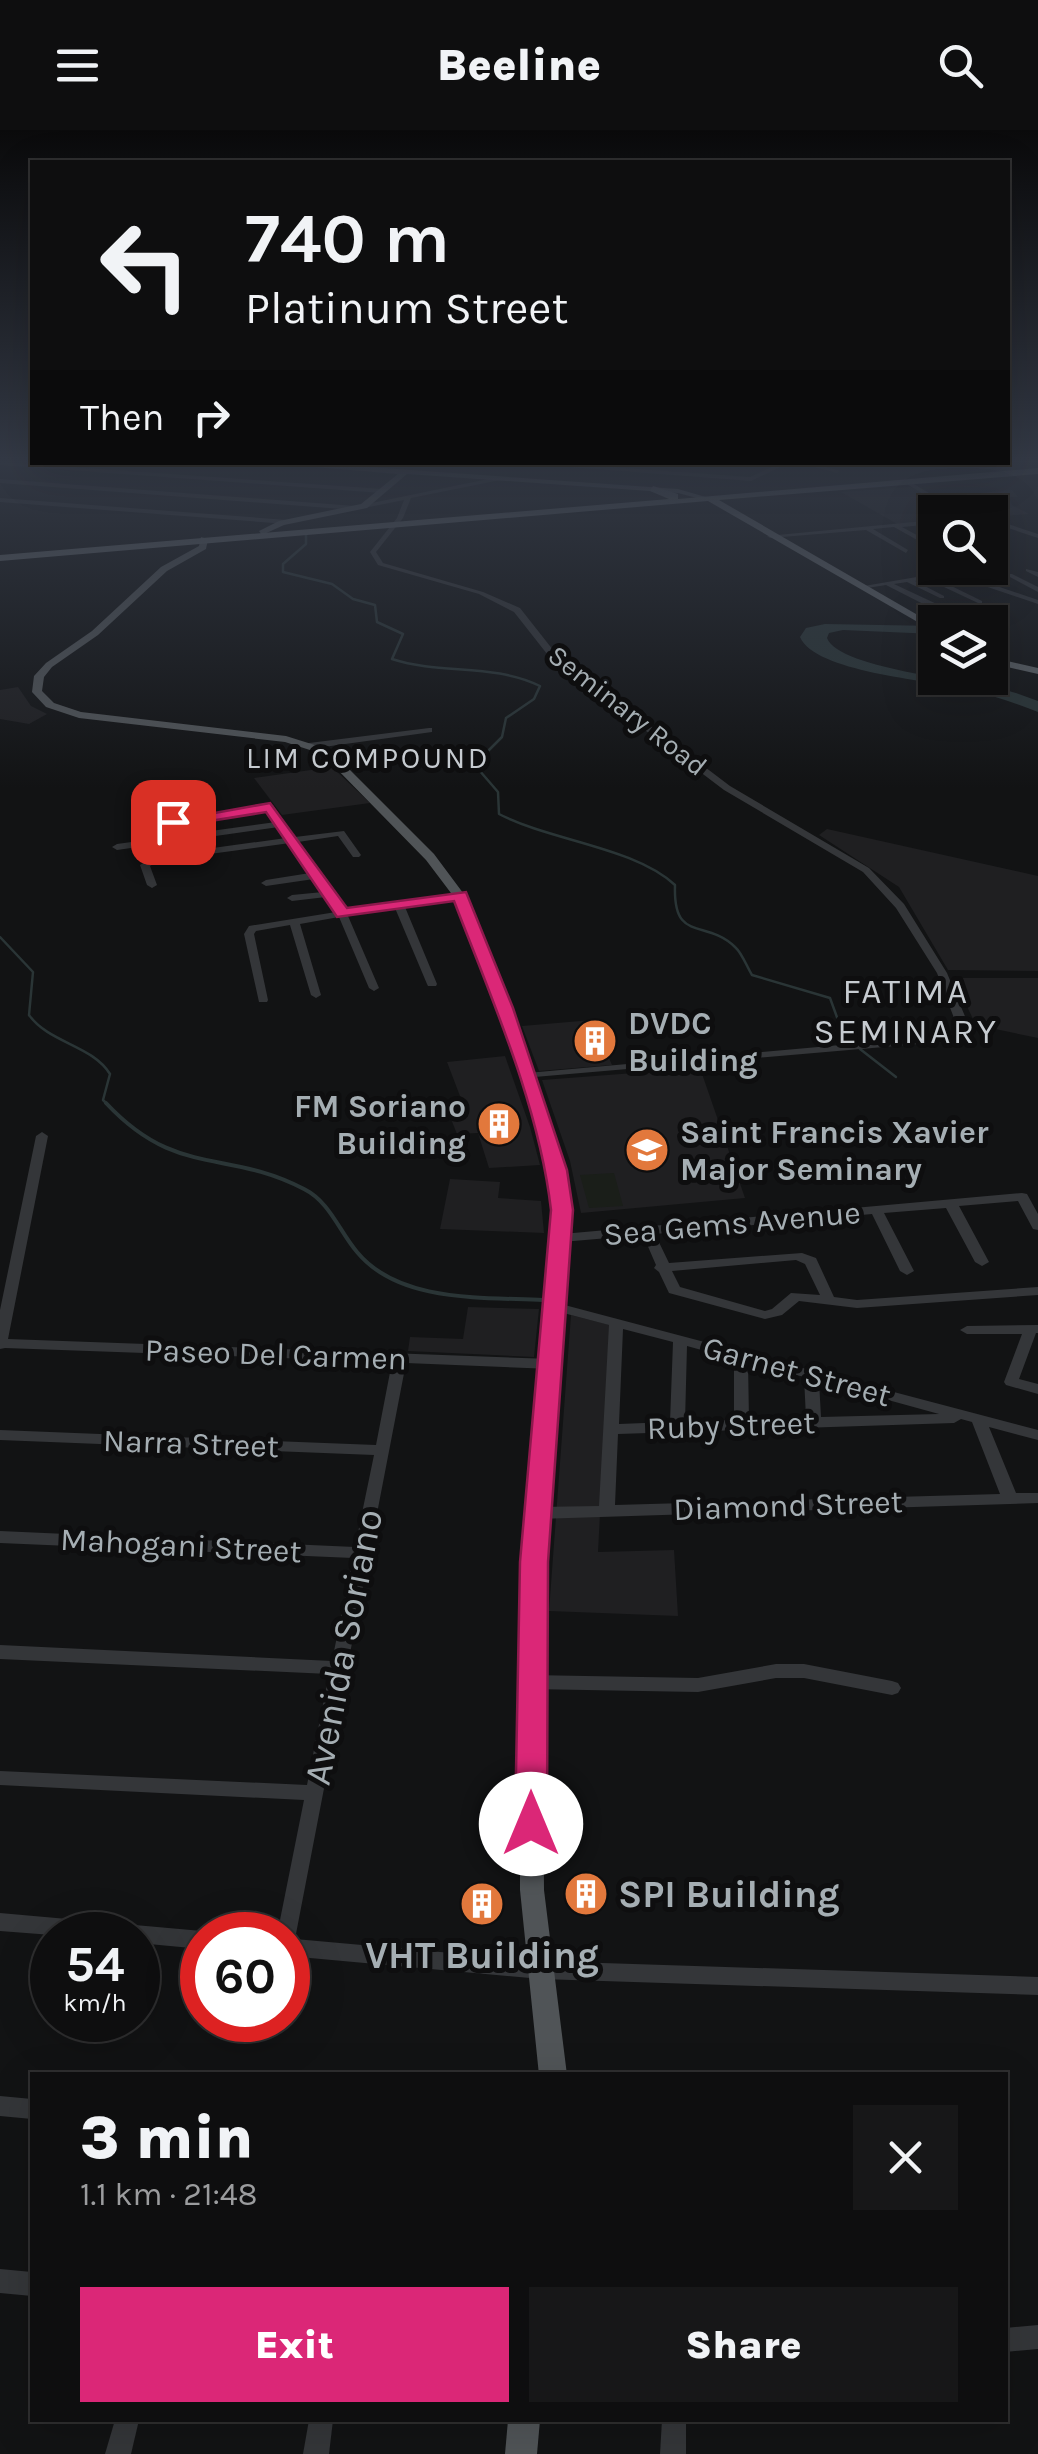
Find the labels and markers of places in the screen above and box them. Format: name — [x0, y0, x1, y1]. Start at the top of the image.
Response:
pin — [131, 780, 216, 865]
place label: DVDC Building — [628, 1005, 758, 1079]
building icon: DVDC Building — [572, 1018, 618, 1064]
place label: FM Soriano Building — [294, 1088, 466, 1162]
building icon: FM Soriano Building — [476, 1101, 522, 1147]
place label: Saint Francis Xavier Major Seminary — [680, 1114, 989, 1188]
school or university icon: Saint Francis Xavier Major Seminary — [624, 1127, 670, 1173]
building icon: SPI Building — [563, 1871, 609, 1917]
place label: SPI Building — [618, 1872, 840, 1917]
building icon: VHT Building — [459, 1881, 505, 1927]
place label: VHT Building — [365, 1933, 599, 1978]

